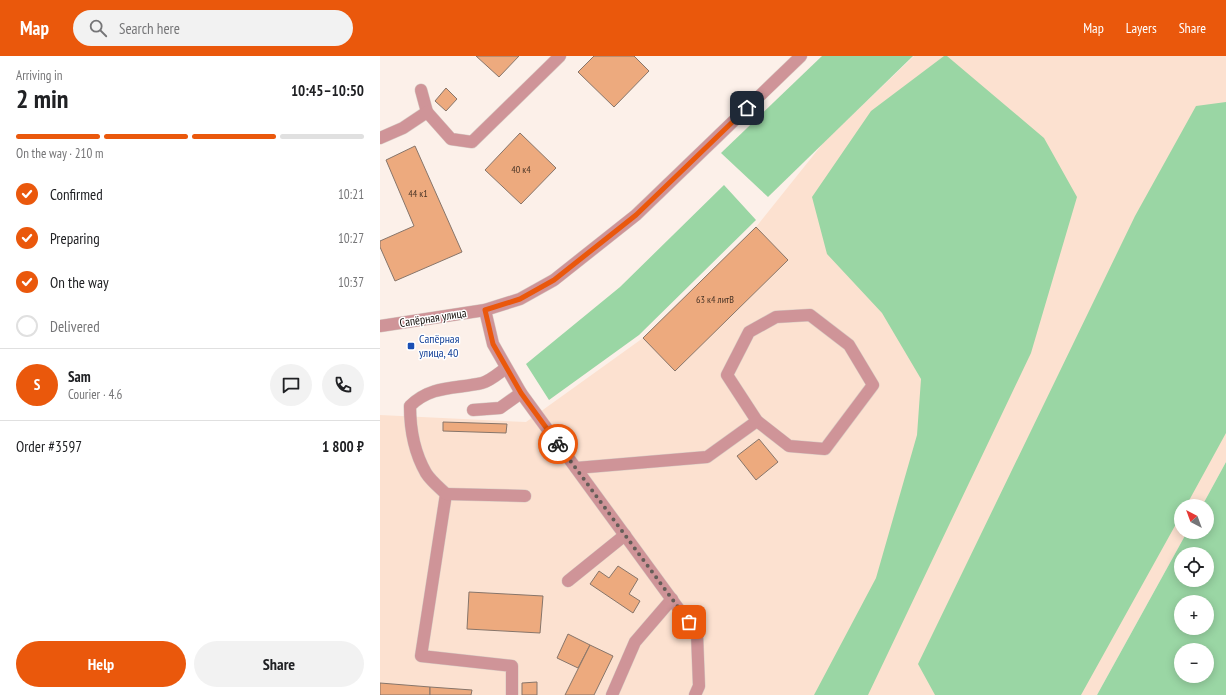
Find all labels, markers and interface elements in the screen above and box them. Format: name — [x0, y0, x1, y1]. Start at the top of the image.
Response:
search box — [73, 10, 353, 46]
text: Map — [20, 16, 49, 40]
icon: search — [87, 17, 109, 39]
text: Search here — [119, 19, 180, 38]
text: Map — [1083, 19, 1104, 37]
text: Layers — [1126, 19, 1157, 37]
text: Share — [1179, 19, 1206, 37]
text: Arriving in — [16, 67, 63, 84]
text: 10:45–10:50 — [291, 81, 364, 100]
text: 2 min — [16, 82, 69, 115]
pin — [730, 91, 764, 125]
icon: home — [736, 97, 758, 119]
text: On the way · 210 m — [16, 145, 103, 162]
house number: 40 к4 — [511, 163, 531, 176]
icon: check — [16, 183, 38, 205]
text: Confirmed — [50, 185, 103, 204]
text: 10:21 — [338, 186, 364, 203]
house number: 44 к1 — [408, 187, 428, 200]
icon: check — [16, 227, 38, 249]
text: Preparing — [50, 229, 100, 248]
text: 10:27 — [338, 230, 364, 247]
icon: check — [16, 271, 38, 293]
text: On the way — [50, 273, 109, 292]
text: 10:37 — [338, 274, 364, 291]
house number: 63 к4 литВ — [696, 293, 734, 306]
street label: Сапёрная улица — [398, 305, 468, 330]
text: Delivered — [50, 317, 100, 336]
place label: Сапёрная улица, 40 — [419, 331, 460, 360]
marker: Сапёрная улица, 40 — [406, 341, 416, 351]
button: chat — [270, 364, 312, 406]
button: phone — [322, 364, 364, 406]
text: Sam — [68, 367, 91, 386]
text: S — [34, 375, 40, 394]
text: Courier · 4.6 — [68, 386, 122, 403]
courier — [538, 424, 578, 464]
icon: bike — [547, 433, 569, 455]
text: Order #3597 — [16, 437, 82, 456]
text: 1 800 ₽ — [322, 437, 364, 456]
north arrow — [1174, 499, 1214, 539]
map controls — [1174, 499, 1214, 683]
button: locate — [1174, 547, 1214, 587]
button: + — [1174, 595, 1214, 635]
pin — [672, 605, 706, 639]
icon: bag — [678, 611, 700, 633]
button: Help — [16, 641, 186, 687]
button: Share — [194, 641, 364, 687]
button: − — [1174, 643, 1214, 683]

